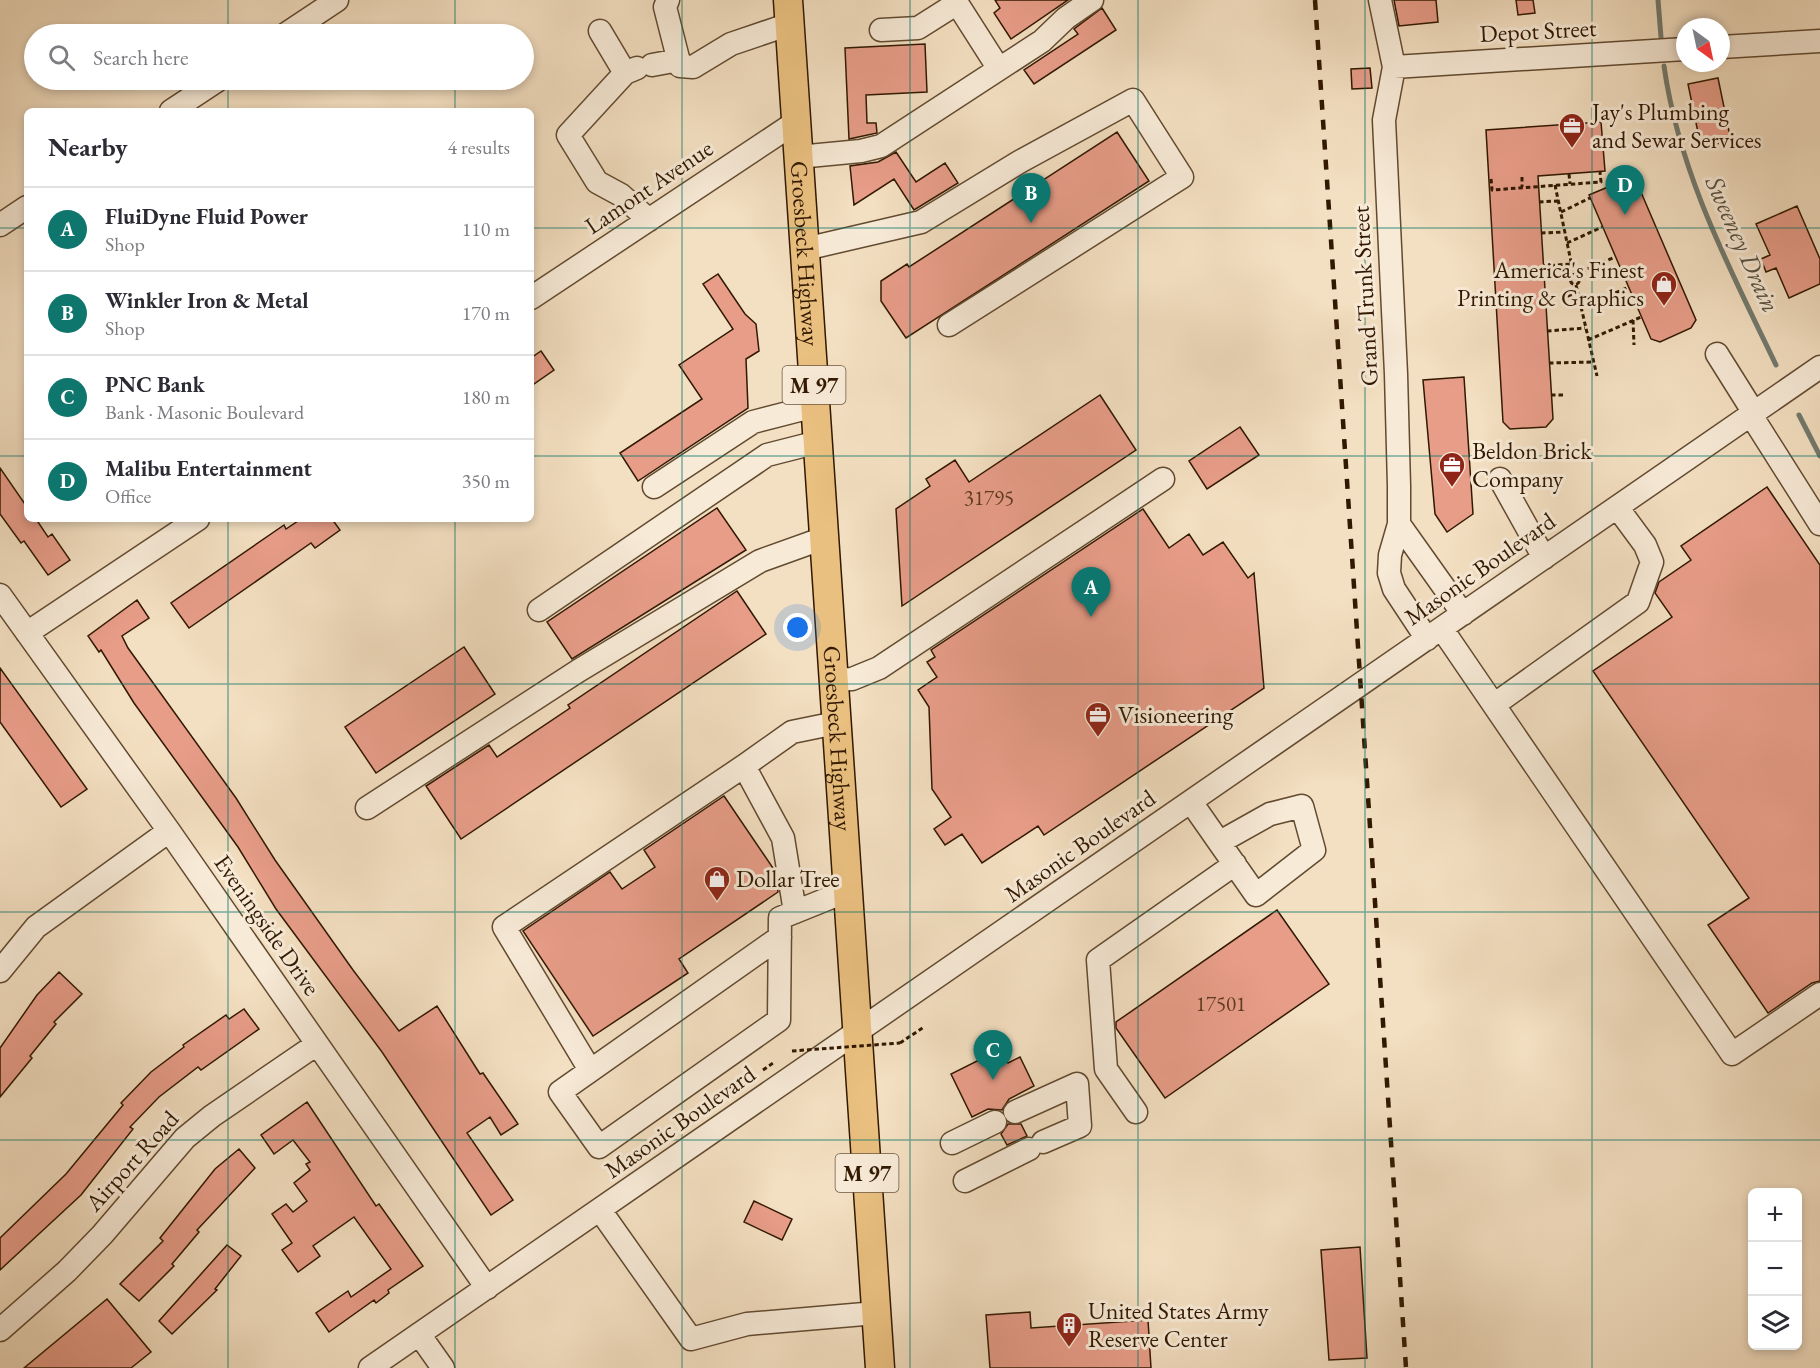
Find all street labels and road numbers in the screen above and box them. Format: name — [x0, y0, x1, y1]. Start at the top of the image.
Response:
street label: Depot Street — [1479, 12, 1598, 49]
street label: Lamont Avenue — [579, 132, 719, 241]
street label: Groesbeck Highway — [784, 160, 827, 347]
street label: Grand Trunk Street — [1344, 205, 1385, 387]
road number: M 97 — [782, 366, 846, 404]
street label: Masonic Boulevard — [1398, 505, 1562, 632]
street label: Groesbeck Highway — [816, 645, 860, 832]
street label: Masonic Boulevard — [998, 782, 1162, 909]
street label: Eveningside Drive — [207, 848, 327, 1001]
street label: Masonic Boulevard — [598, 1058, 762, 1185]
street label: Airport Road — [77, 1103, 186, 1218]
road number: M 97 — [836, 1154, 898, 1192]

